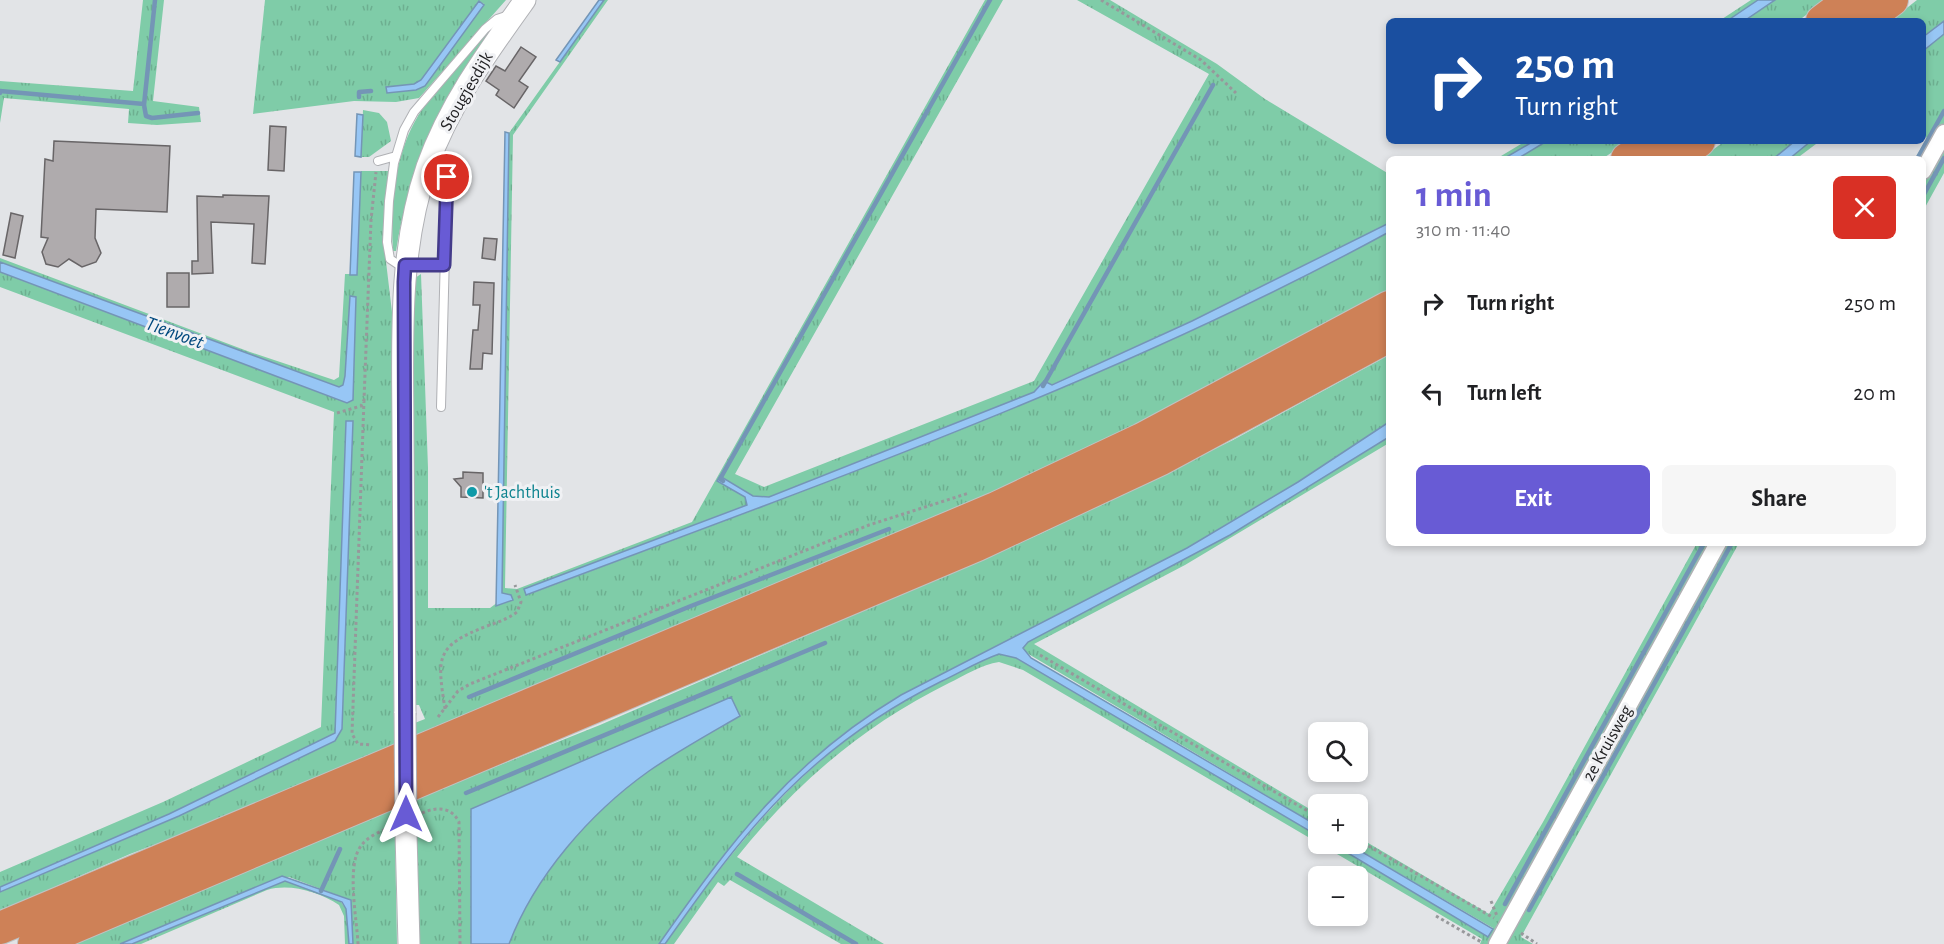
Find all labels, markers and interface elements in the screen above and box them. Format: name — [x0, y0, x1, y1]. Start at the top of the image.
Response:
icon: right — [1416, 42, 1494, 120]
text: 250 m — [1515, 44, 1615, 86]
street label: Stougjesdijk — [437, 48, 497, 134]
text: Turn right — [1515, 93, 1618, 120]
pin — [421, 151, 472, 202]
icon: arrive — [430, 160, 463, 193]
button: close — [1833, 176, 1896, 239]
text: 1 min — [1416, 177, 1492, 213]
text: 310 m · 11:40 — [1416, 220, 1511, 240]
icon: right — [1416, 287, 1449, 320]
text: Turn right — [1467, 292, 1554, 314]
text: 250 m — [1844, 292, 1896, 314]
water label: Tienvoet — [143, 313, 207, 353]
icon: left — [1416, 377, 1449, 410]
text: Turn left — [1467, 382, 1541, 404]
text: 20 m — [1853, 382, 1896, 404]
button: Exit — [1416, 465, 1650, 534]
button: Share — [1662, 465, 1896, 534]
place label: 't Jachthuis — [484, 484, 560, 502]
marker: 't Jachthuis — [465, 485, 479, 499]
street label: 2e Kruisweg — [1580, 702, 1636, 785]
map controls — [1308, 722, 1368, 926]
button: search — [1308, 722, 1368, 782]
position arrow — [374, 782, 438, 846]
button: + — [1308, 794, 1368, 854]
button: − — [1308, 866, 1368, 926]

